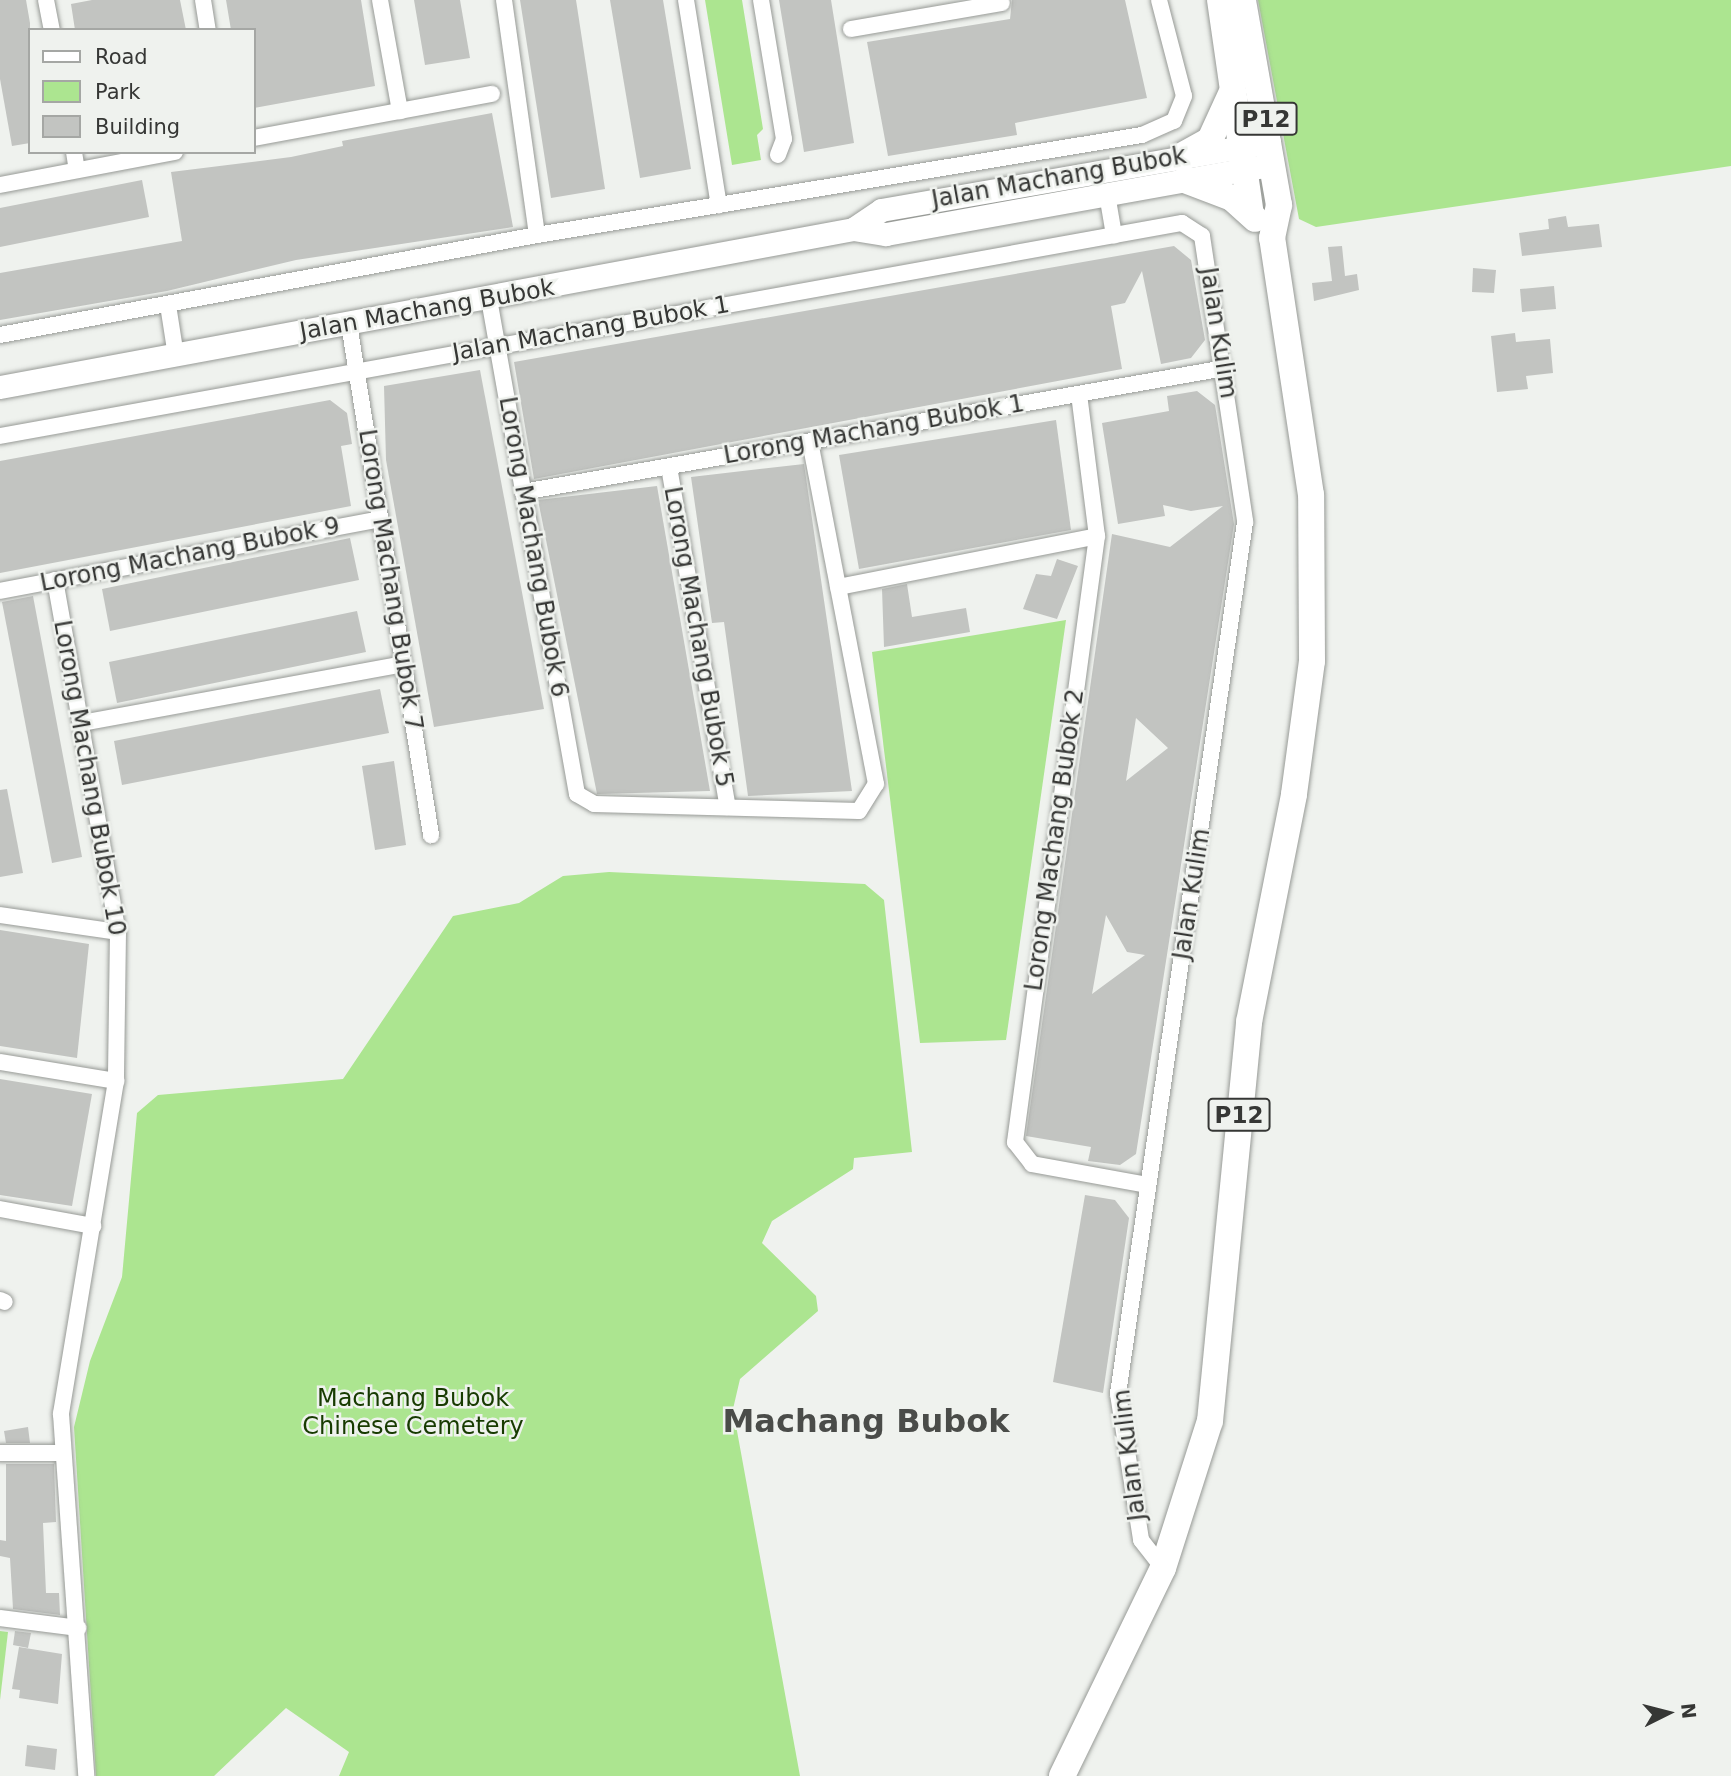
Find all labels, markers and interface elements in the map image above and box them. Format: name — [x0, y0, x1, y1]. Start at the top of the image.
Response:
legend — [28, 28, 256, 154]
text: Road — [95, 45, 148, 69]
text: Park — [95, 80, 140, 104]
road number: P12 — [1234, 100, 1298, 138]
text: Building — [95, 115, 180, 139]
street label: Jalan Machang Bubok — [929, 141, 1189, 215]
street label: Jalan Kulim — [1193, 265, 1243, 401]
street label: Jalan Machang Bubok — [297, 273, 557, 347]
street label: Jalan Machang Bubok 1 — [450, 290, 732, 368]
street label: Lorong Machang Bubok 1 — [721, 389, 1027, 471]
street label: Lorong Machang Bubok 6 — [492, 394, 574, 700]
street label: Lorong Machang Bubok 7 — [352, 427, 428, 733]
street label: Lorong Machang Bubok 5 — [657, 484, 739, 790]
street label: Lorong Machang Bubok 9 — [38, 512, 342, 598]
street label: Lorong Machang Bubok 10 — [47, 618, 131, 938]
street label: Lorong Machang Bubok 2 — [1020, 687, 1090, 993]
street label: Jalan Kulim — [1167, 826, 1217, 962]
road number: P12 — [1208, 1096, 1270, 1134]
park label: Machang Bubok Chinese Cemetery — [302, 1385, 524, 1441]
street label: Jalan Kulim — [1108, 1388, 1152, 1522]
district label: Machang Bubok — [723, 1402, 1009, 1440]
north arrow — [1633, 1678, 1703, 1748]
text: N — [1677, 1702, 1701, 1720]

